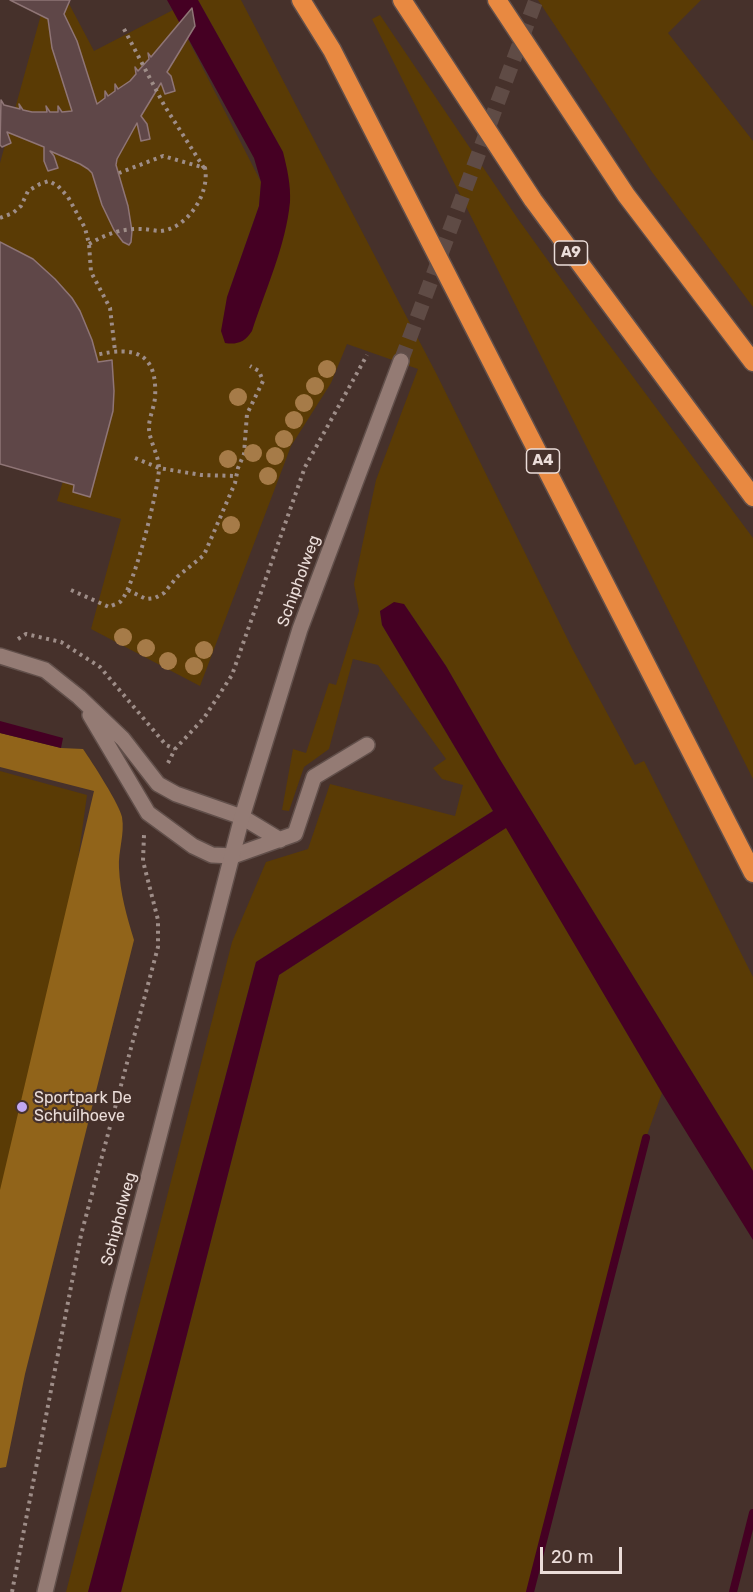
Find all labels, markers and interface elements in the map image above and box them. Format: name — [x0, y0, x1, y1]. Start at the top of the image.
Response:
road number: A9 — [554, 241, 588, 265]
road number: A4 — [526, 449, 560, 473]
street label: Schipholweg — [274, 533, 324, 629]
place label: Sportpark De Schuilhoeve — [34, 1088, 132, 1126]
marker: Sportpark De Schuilhoeve — [15, 1100, 29, 1114]
street label: Schipholweg — [97, 1170, 141, 1268]
scale bar — [543, 1535, 626, 1573]
text: 20 m — [551, 1546, 593, 1568]

